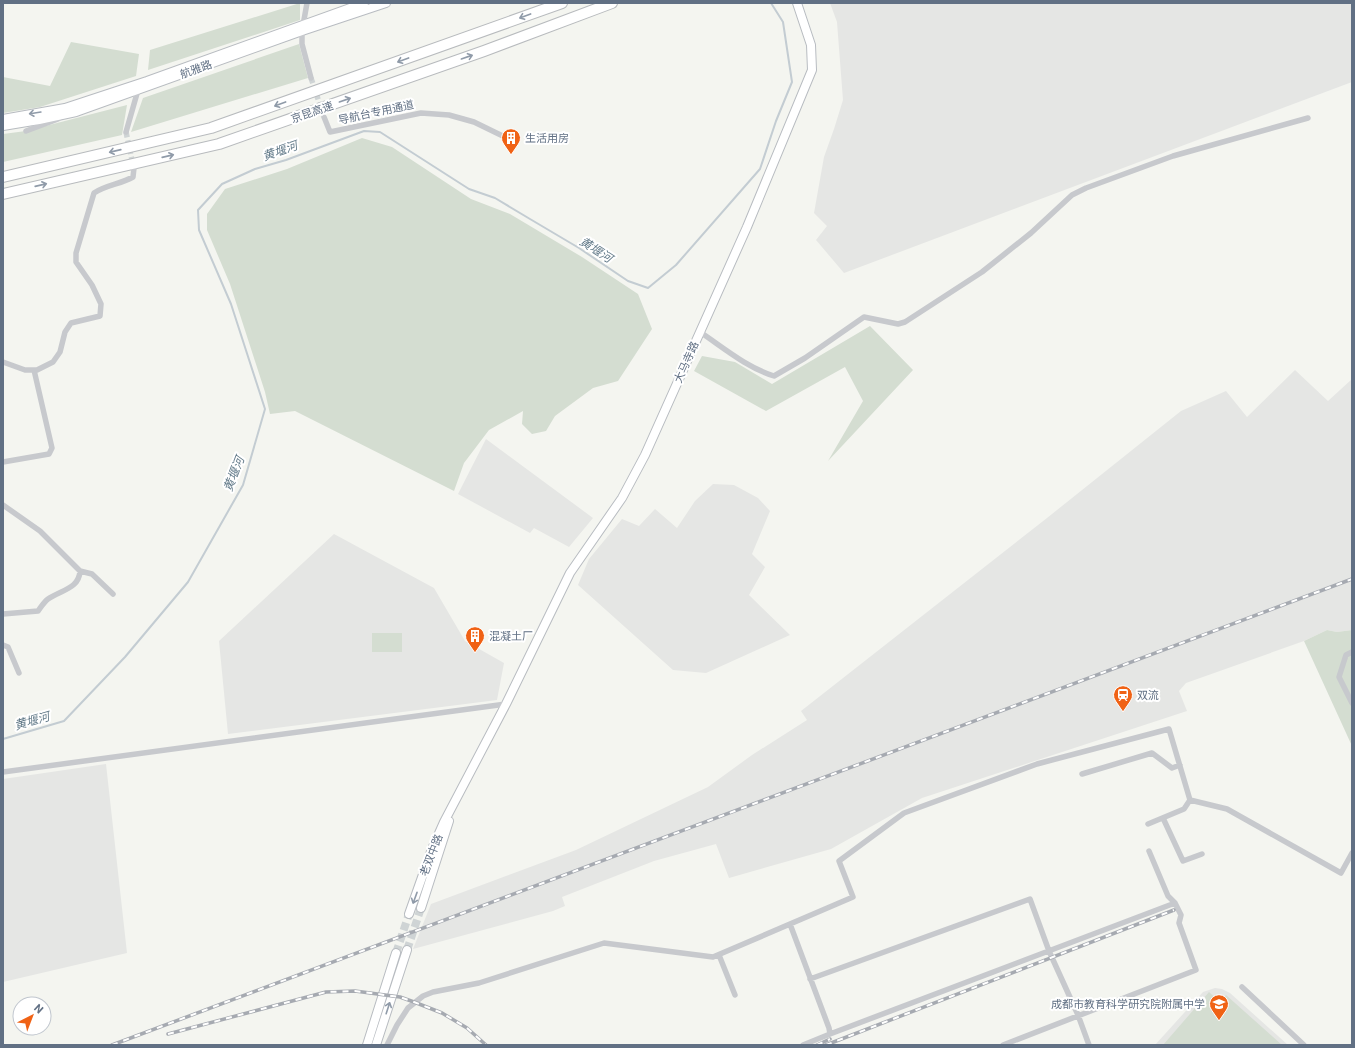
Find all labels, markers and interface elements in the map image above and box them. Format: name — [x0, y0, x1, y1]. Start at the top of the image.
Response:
one-way arrow — [519, 13, 532, 20]
one-way arrow — [461, 52, 473, 60]
one-way arrow — [397, 56, 409, 64]
street label: 航雅路 — [178, 58, 214, 81]
one-way arrow — [338, 96, 351, 103]
street label: 导航台专用通道 — [337, 98, 415, 127]
street label: 京昆高速 — [289, 99, 335, 126]
one-way arrow — [275, 100, 287, 108]
one-way arrow — [29, 109, 42, 117]
building icon: 生活用房 — [500, 127, 522, 155]
place label: 生活用房 — [525, 132, 569, 145]
water label: 黄堰河 — [261, 138, 301, 163]
one-way arrow — [109, 147, 122, 155]
one-way arrow — [161, 152, 174, 160]
one-way arrow — [34, 181, 47, 189]
water label: 黄堰河 — [577, 234, 617, 267]
street label: 大马寺路 — [672, 339, 701, 385]
water label: 黄堰河 — [221, 453, 248, 493]
building icon: 混凝土厂 — [464, 625, 486, 653]
place label: 混凝土厂 — [489, 630, 533, 643]
station icon: 双流 — [1112, 684, 1134, 712]
place label: 双流 — [1137, 689, 1159, 702]
water label: 黄堰河 — [13, 709, 53, 733]
street label: 老双中路 — [418, 832, 445, 878]
one-way arrow — [411, 892, 418, 905]
school or university icon: 成都市教育科学研究院附属中学 — [1208, 993, 1230, 1021]
north arrow — [12, 996, 52, 1036]
place label: 成都市教育科学研究院附属中学 — [1051, 998, 1205, 1011]
text: N — [31, 1002, 46, 1017]
one-way arrow — [385, 1002, 392, 1015]

